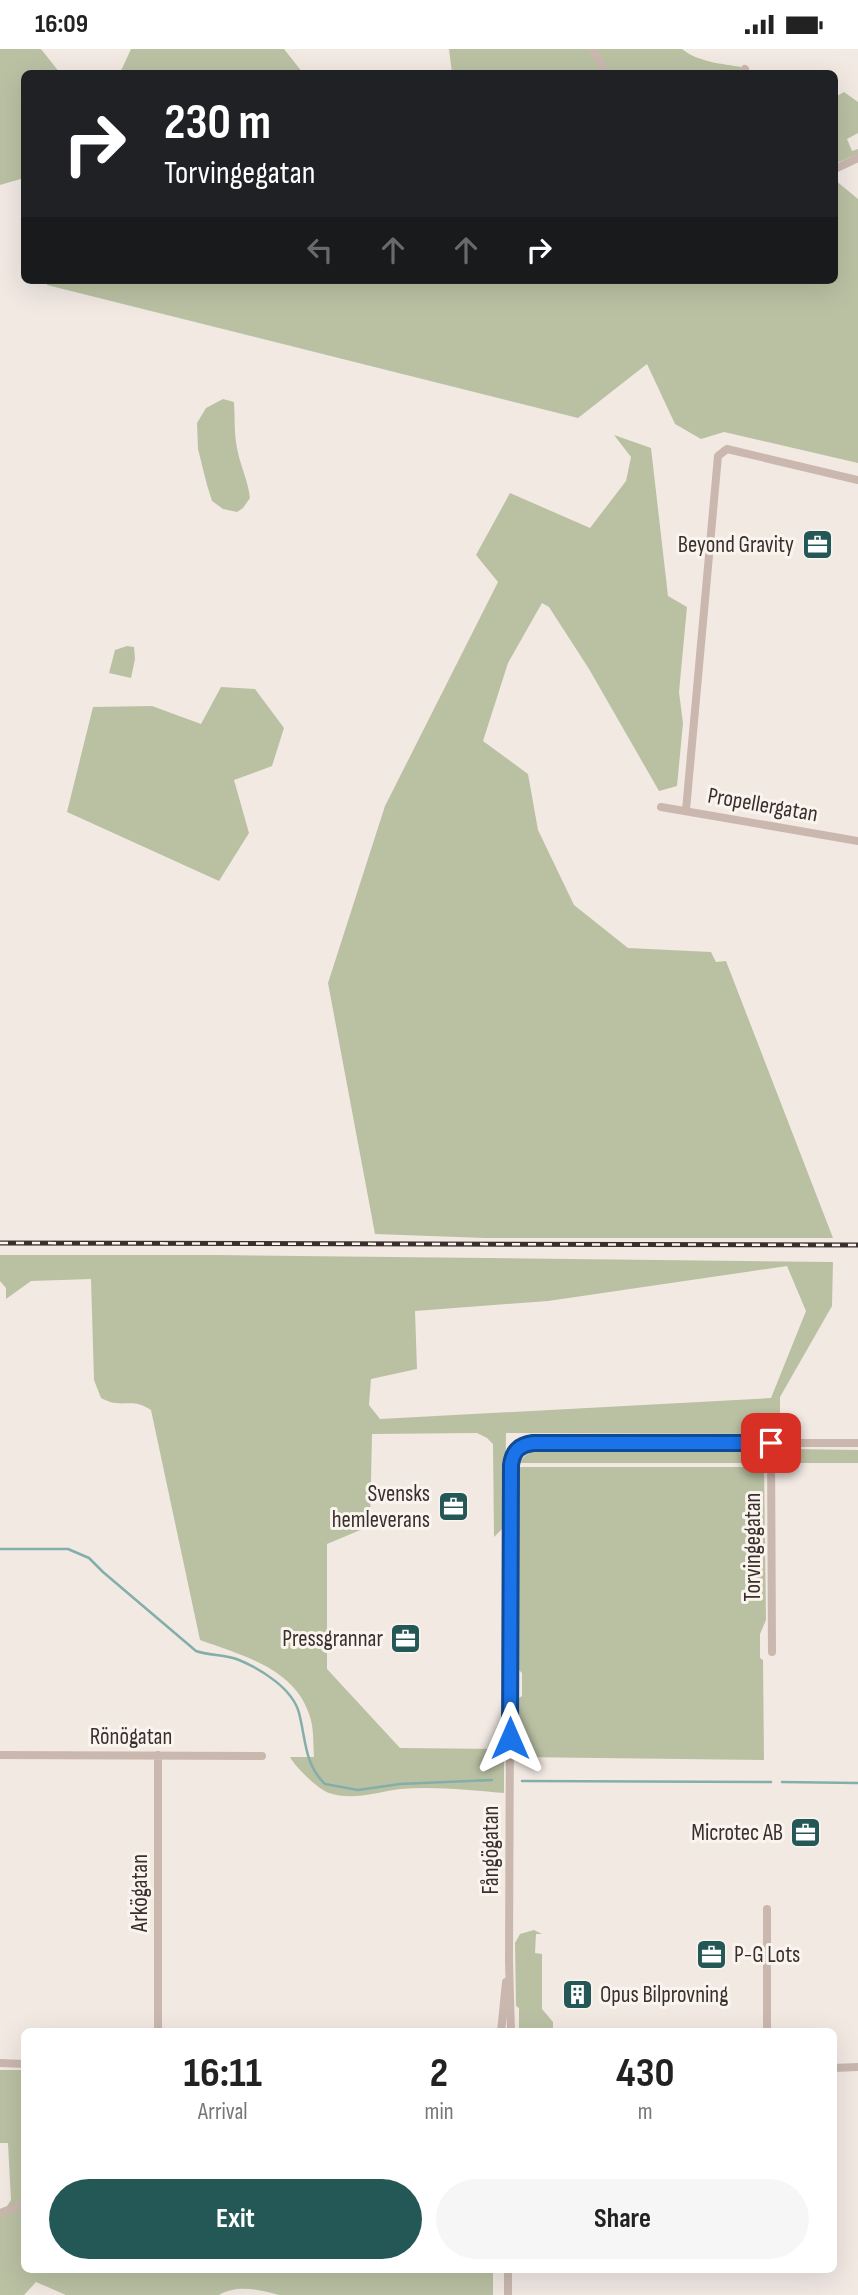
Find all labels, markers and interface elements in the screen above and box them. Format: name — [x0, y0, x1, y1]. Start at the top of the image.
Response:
text: 16:09 — [35, 9, 88, 40]
text: 230 m — [164, 94, 271, 153]
icon: right — [49, 98, 140, 189]
text: Torvingegatan — [164, 154, 315, 193]
icon: left — [301, 231, 339, 269]
icon: ahead — [374, 231, 412, 269]
icon: ahead — [447, 231, 485, 269]
icon: right — [520, 231, 558, 269]
office icon: Beyond Gravity — [800, 527, 834, 561]
place label: Beyond Gravity — [678, 531, 794, 559]
street label: Propellergatan — [706, 782, 820, 828]
pin — [741, 1413, 801, 1473]
icon: arrive — [752, 1424, 790, 1462]
place label: Svensks hemleverans — [332, 1480, 430, 1534]
office icon: Svensks hemleverans — [436, 1489, 470, 1523]
street label: Torvingegatan — [739, 1493, 767, 1601]
office icon: Pressgrannar — [389, 1621, 423, 1655]
place label: Pressgrannar — [282, 1625, 383, 1653]
position arrow — [473, 1701, 547, 1775]
street label: Rönögatan — [90, 1723, 172, 1751]
street label: Fångögatan — [477, 1806, 505, 1894]
office icon: Microtec AB — [789, 1815, 823, 1849]
place label: Microtec AB — [691, 1819, 783, 1847]
street label: Arkögatan — [126, 1854, 154, 1933]
office icon: P-G Lots — [694, 1937, 728, 1971]
place label: P-G Lots — [734, 1941, 800, 1969]
building icon: Opus Bilprovning — [560, 1977, 594, 2011]
place label: Opus Bilprovning — [600, 1981, 728, 2009]
text: 16:11 — [184, 2048, 262, 2099]
text: 2 — [430, 2048, 448, 2099]
text: 430 — [616, 2048, 674, 2099]
text: Arrival — [198, 2098, 248, 2126]
text: min — [425, 2098, 454, 2126]
text: m — [638, 2098, 653, 2126]
button: Exit — [49, 2179, 422, 2259]
button: Share — [436, 2179, 809, 2259]

